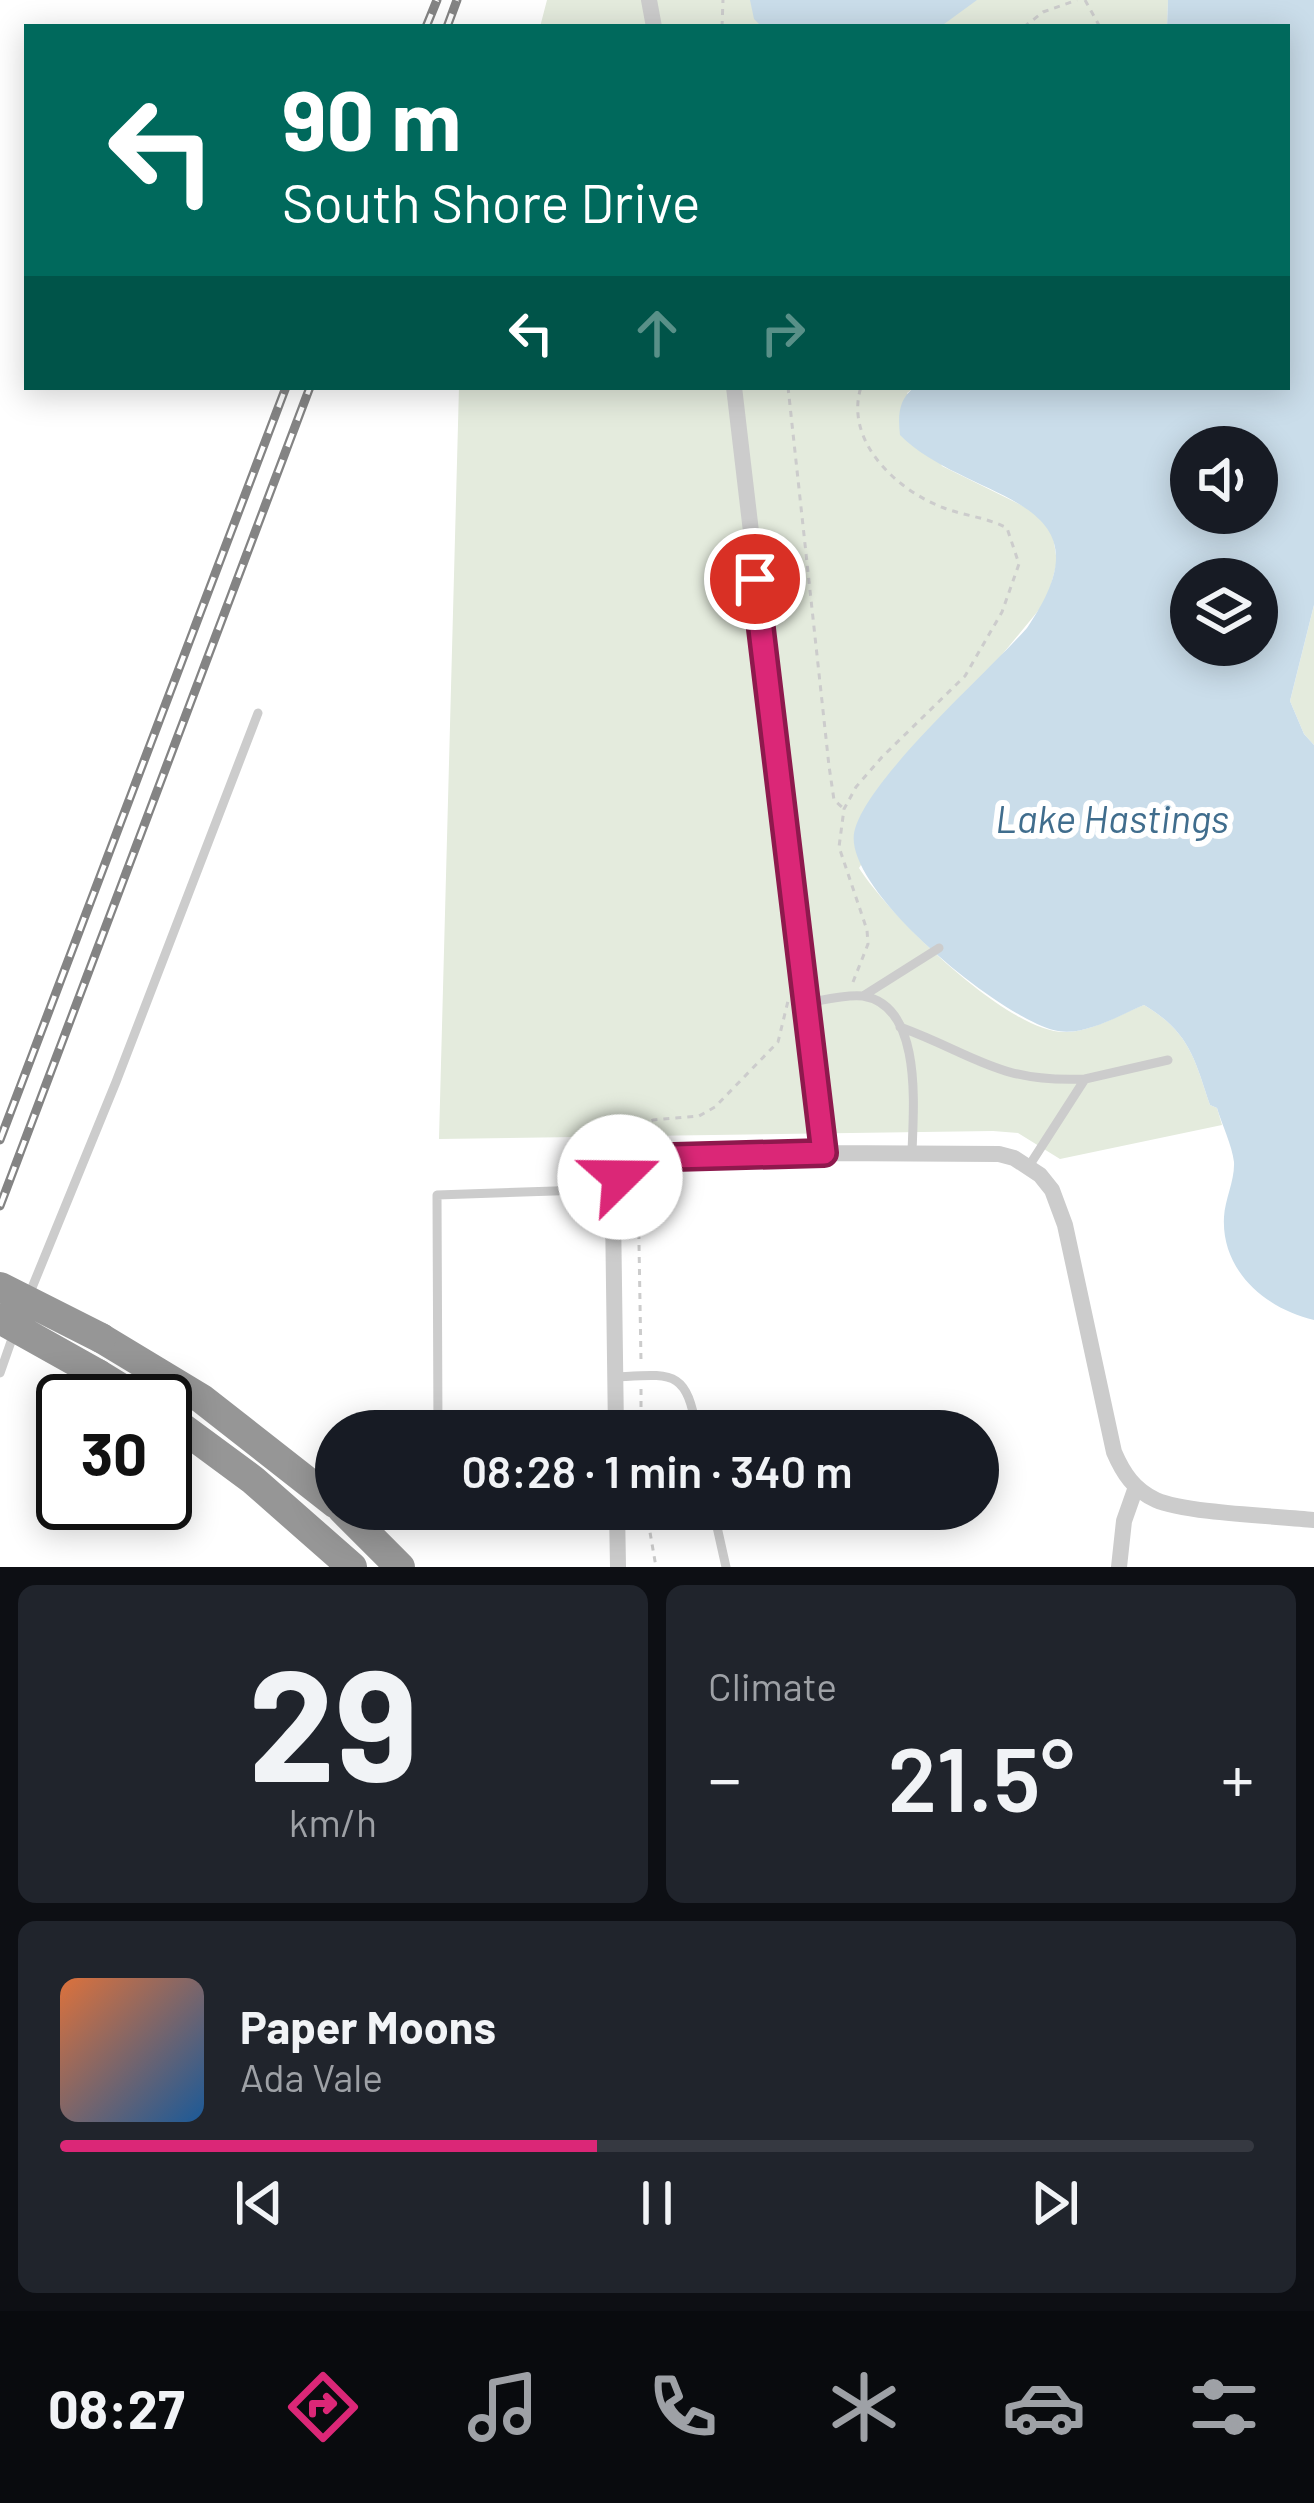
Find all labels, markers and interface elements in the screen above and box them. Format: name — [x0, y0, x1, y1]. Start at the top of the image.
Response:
text: 90 m — [282, 67, 461, 168]
icon: left — [84, 72, 240, 228]
text: South Shore Drive — [282, 169, 700, 234]
icon: left — [498, 300, 564, 366]
icon: ahead — [624, 300, 690, 366]
icon: right — [750, 300, 816, 366]
map controls — [1170, 426, 1278, 666]
button: sound — [1170, 426, 1278, 534]
pin — [704, 528, 806, 630]
icon: arrive — [722, 546, 788, 612]
button: layers — [1170, 558, 1278, 666]
water label: Lake Hastings — [995, 794, 1229, 841]
position arrow — [557, 1114, 683, 1240]
speed limit sign: 30 — [36, 1374, 192, 1530]
text: 08:28 · 1 min · 340 m — [462, 1443, 852, 1497]
text: 29 — [248, 1626, 418, 1813]
text: Climate — [708, 1662, 837, 1709]
text: 21.5° — [888, 1722, 1074, 1830]
text: − — [708, 1737, 741, 1816]
text: + — [1221, 1737, 1254, 1816]
text: km/h — [289, 1798, 377, 1845]
text: Paper Moons — [240, 1999, 496, 2053]
text: Ada Vale — [240, 2053, 383, 2100]
icon: previous — [226, 2170, 292, 2236]
icon: pause — [624, 2170, 690, 2236]
icon: next — [1022, 2170, 1088, 2236]
icon: directions — [281, 2365, 365, 2449]
icon: music — [461, 2365, 545, 2449]
icon: phone — [641, 2365, 725, 2449]
icon: climate — [822, 2365, 906, 2449]
icon: car — [1002, 2365, 1086, 2449]
icon: filters — [1182, 2365, 1266, 2449]
text: 08:27 — [48, 2375, 185, 2440]

